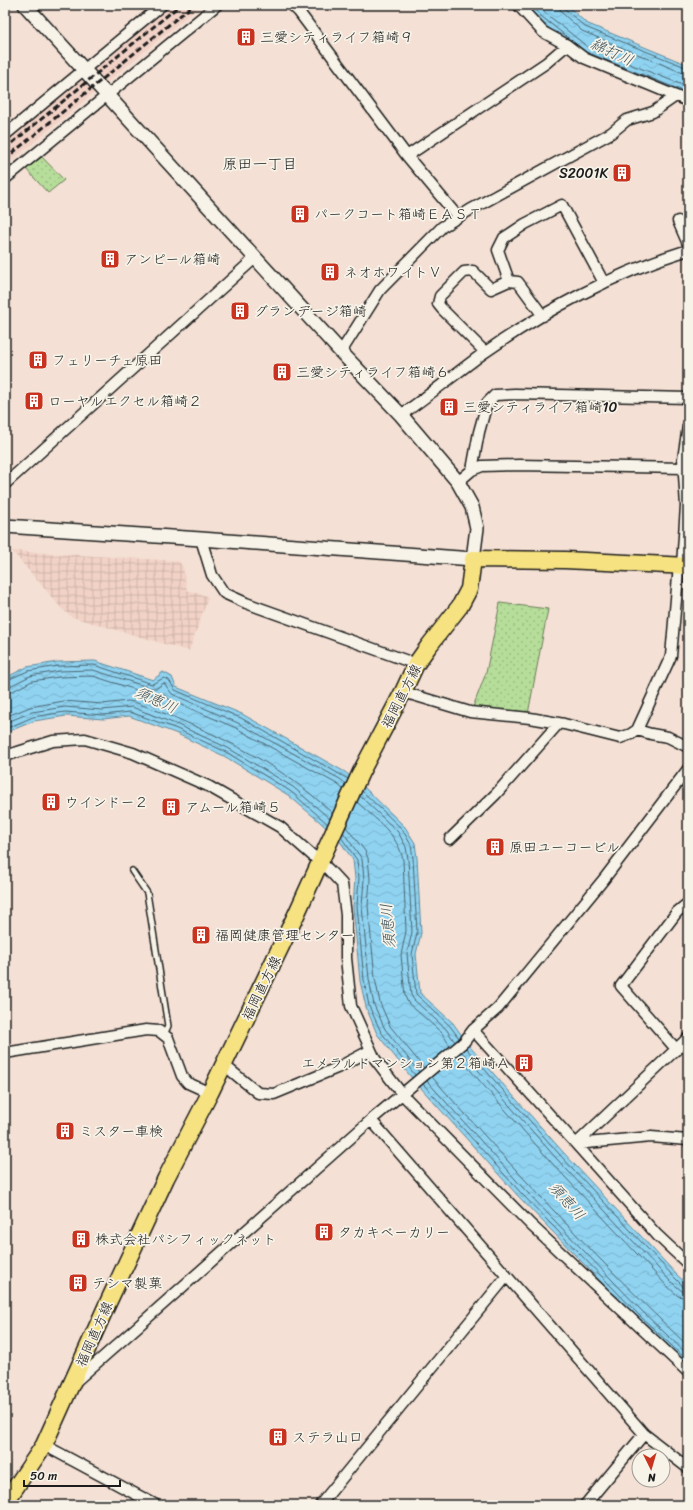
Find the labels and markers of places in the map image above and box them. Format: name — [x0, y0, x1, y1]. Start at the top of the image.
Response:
place label: 三愛シティライフ箱崎９ — [260, 25, 413, 50]
building icon: 三愛シティライフ箱崎９ — [235, 26, 257, 48]
place label: S2001K — [559, 161, 608, 186]
building icon: S2001K — [611, 162, 633, 184]
place label: パークコート箱崎ＥＡＳＴ — [314, 202, 482, 227]
building icon: パークコート箱崎ＥＡＳＴ — [289, 203, 311, 225]
place label: アンピール箱崎 — [124, 247, 220, 272]
building icon: アンピール箱崎 — [99, 248, 121, 270]
place label: ネオホワイトⅤ — [344, 260, 442, 285]
building icon: ネオホワイトⅤ — [319, 261, 341, 283]
place label: グランデージ箱崎 — [254, 299, 367, 324]
building icon: グランデージ箱崎 — [229, 300, 251, 322]
place label: フェリーチェ原田 — [52, 348, 163, 373]
building icon: フェリーチェ原田 — [27, 349, 49, 371]
place label: 三愛シティライフ箱崎６ — [296, 360, 449, 385]
building icon: 三愛シティライフ箱崎６ — [271, 361, 293, 383]
place label: ローヤルエクセル箱崎２ — [48, 389, 202, 414]
building icon: ローヤルエクセル箱崎２ — [23, 390, 45, 412]
place label: 三愛シティライフ箱崎10 — [463, 395, 617, 420]
building icon: 三愛シティライフ箱崎10 — [438, 396, 460, 418]
place label: ウインドー２ — [65, 790, 148, 815]
building icon: ウインドー２ — [40, 791, 62, 813]
place label: アムール箱崎５ — [185, 795, 281, 820]
building icon: アムール箱崎５ — [160, 796, 182, 818]
place label: 原田ユーコービル — [509, 835, 620, 860]
building icon: 原田ユーコービル — [484, 836, 506, 858]
place label: 福岡健康管理センター — [215, 923, 354, 948]
building icon: 福岡健康管理センター — [190, 924, 212, 946]
place label: エメラルドマンション第２箱崎Ａ — [301, 1051, 510, 1076]
building icon: エメラルドマンション第２箱崎Ａ — [513, 1052, 535, 1074]
place label: ミスター車検 — [79, 1119, 163, 1144]
building icon: ミスター車検 — [54, 1120, 76, 1142]
place label: タカキベーカリー — [338, 1220, 450, 1245]
building icon: タカキベーカリー — [313, 1221, 335, 1243]
place label: 株式会社パシフィックネット — [95, 1227, 276, 1252]
building icon: 株式会社パシフィックネット — [70, 1228, 92, 1250]
place label: テシマ製菓 — [92, 1271, 162, 1296]
building icon: テシマ製菓 — [67, 1272, 89, 1294]
place label: ステラ山口 — [292, 1425, 363, 1450]
building icon: ステラ山口 — [267, 1426, 289, 1448]

